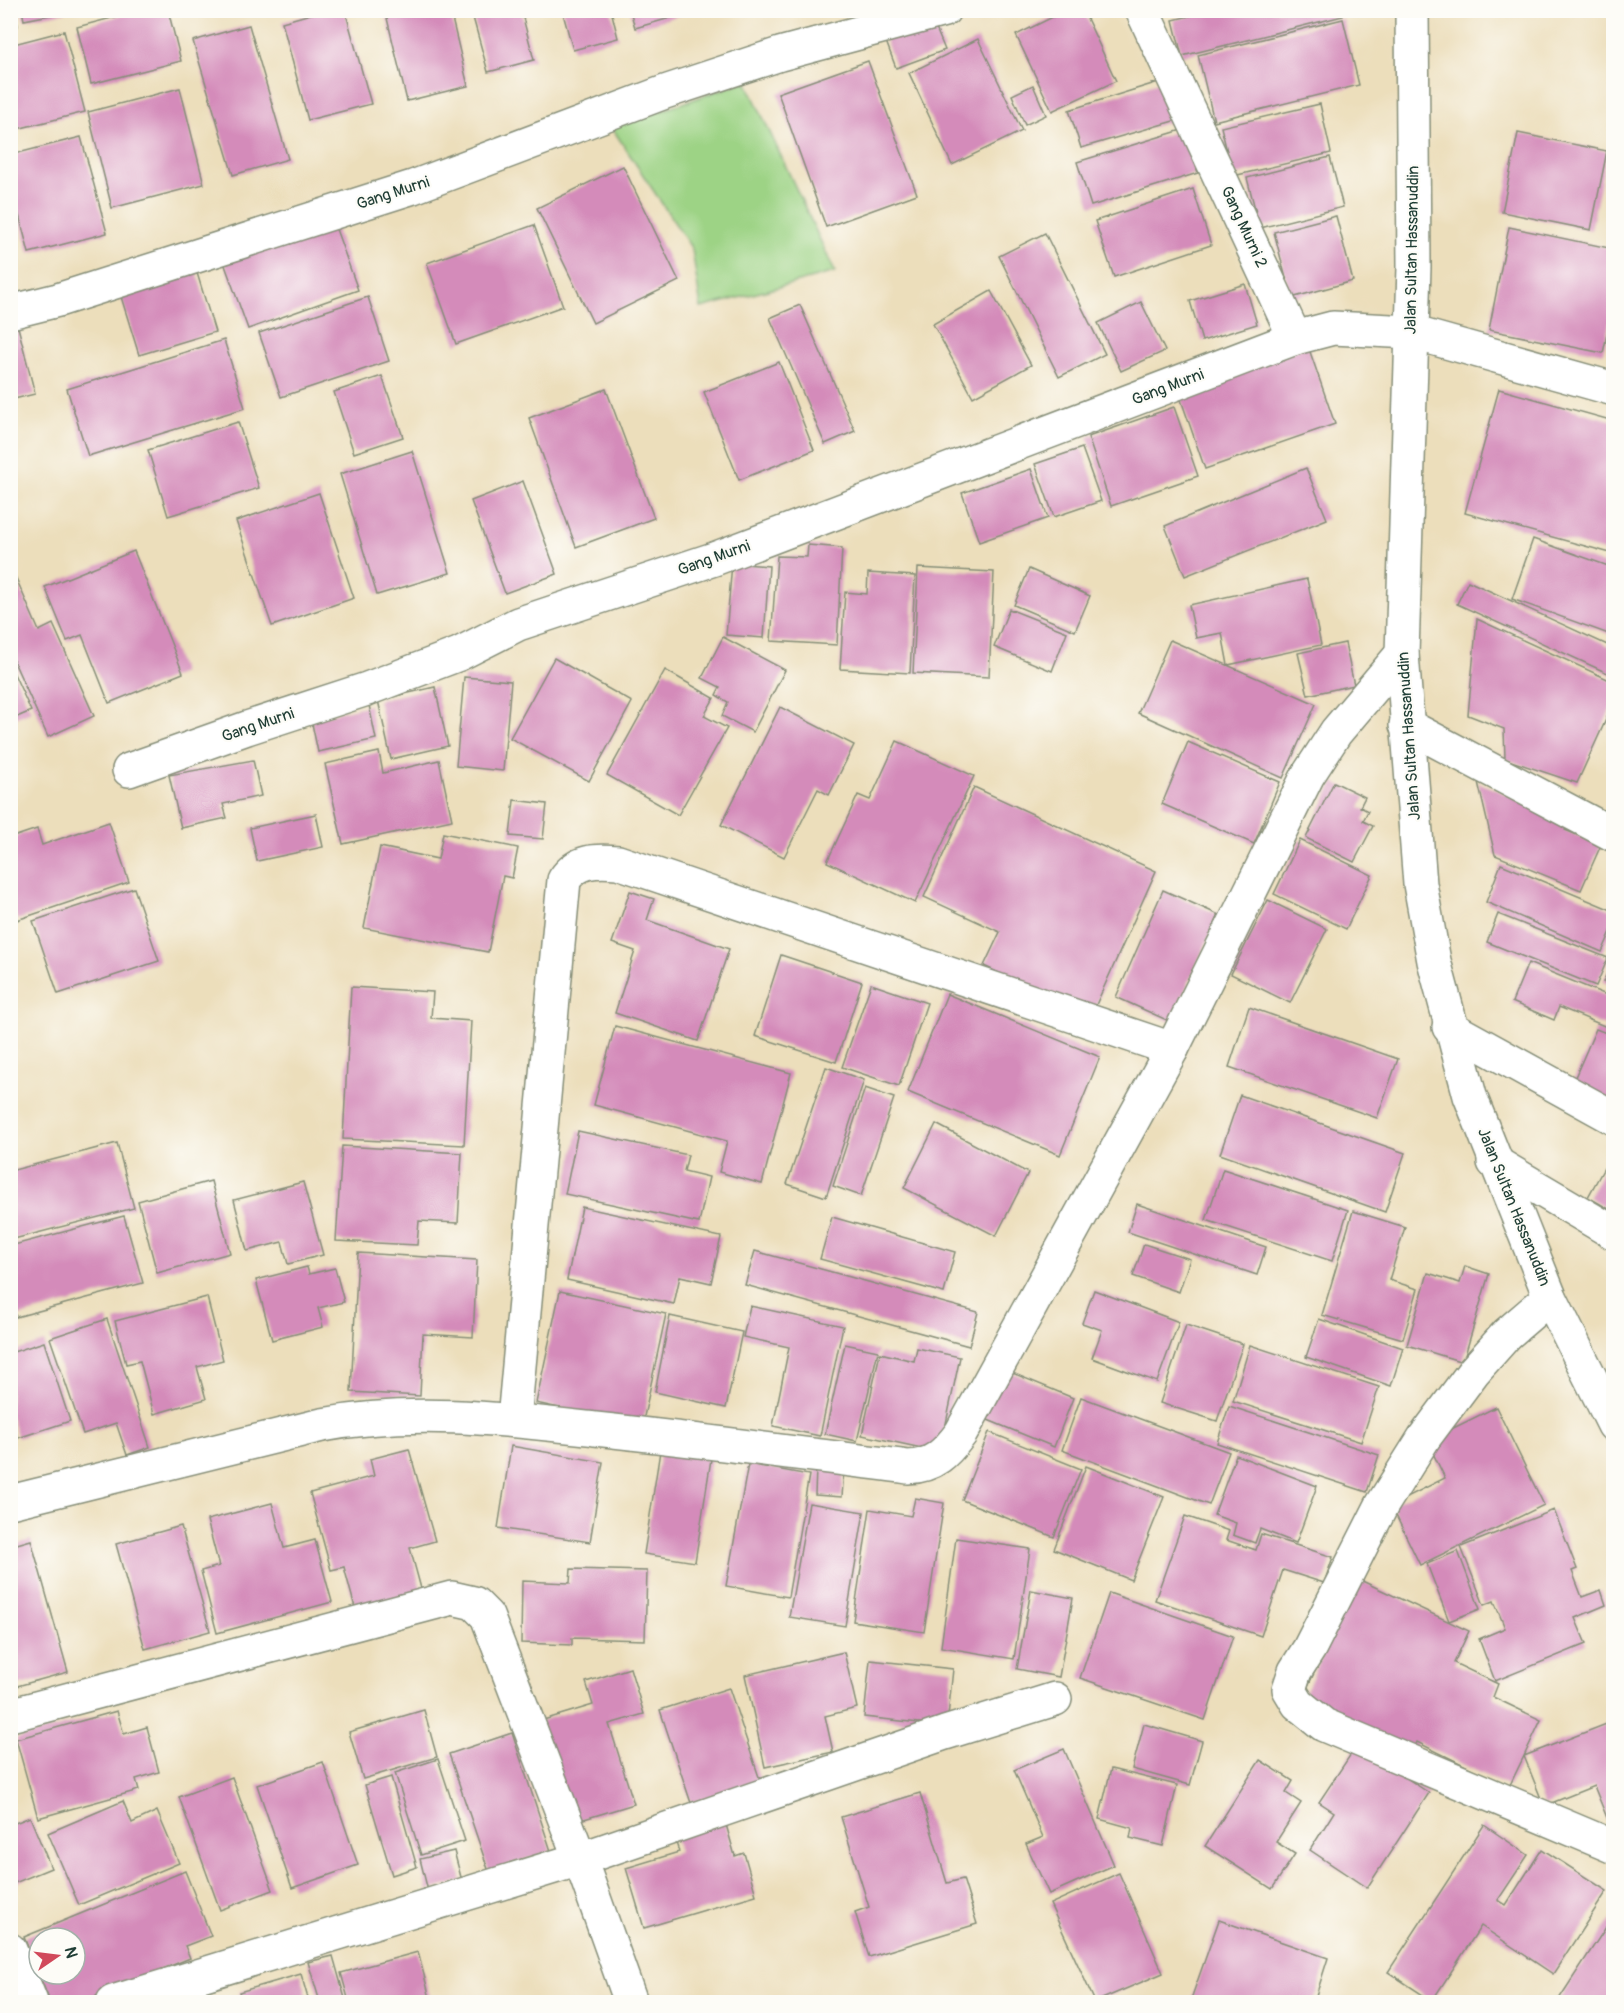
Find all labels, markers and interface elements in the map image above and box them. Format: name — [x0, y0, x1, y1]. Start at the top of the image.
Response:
street label: Jalan Sultan Hassanuddin — [1401, 165, 1423, 335]
street label: Gang Murni — [354, 172, 432, 214]
street label: Gang Murni 2 — [1216, 183, 1272, 271]
street label: Gang Murni — [1129, 364, 1207, 410]
street label: Gang Murni — [675, 536, 753, 580]
street label: Jalan Sultan Hassanuddin — [1393, 651, 1425, 821]
street label: Gang Murni — [219, 703, 297, 747]
street label: Jalan Sultan Hassanuddin — [1473, 1125, 1555, 1289]
north arrow — [27, 1926, 87, 1986]
text: N — [60, 1945, 82, 1960]

